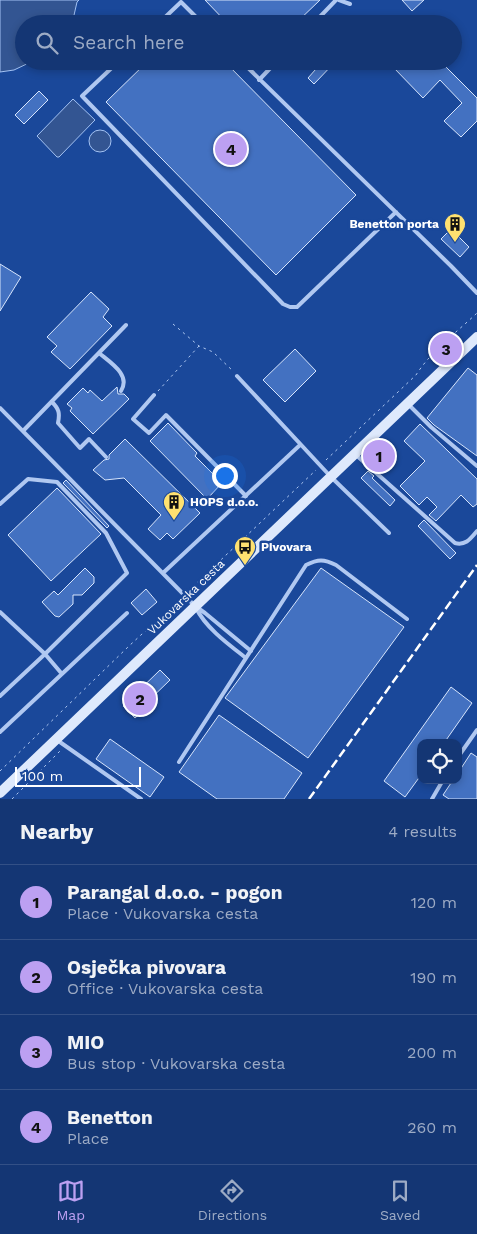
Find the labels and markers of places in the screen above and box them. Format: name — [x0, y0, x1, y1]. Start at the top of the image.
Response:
pin: 4 — [215, 130, 247, 168]
building icon: Benetton porta — [443, 212, 467, 243]
place label: Benetton porta — [349, 217, 439, 231]
pin: 3 — [430, 330, 462, 368]
pin: 1 — [363, 437, 395, 475]
building icon: HOPS d.o.o. — [162, 490, 186, 521]
place label: HOPS d.o.o. — [190, 495, 259, 509]
bus stop icon: Pivovara — [233, 535, 257, 566]
place label: Pivovara — [261, 540, 312, 554]
pin: 2 — [124, 680, 156, 718]

